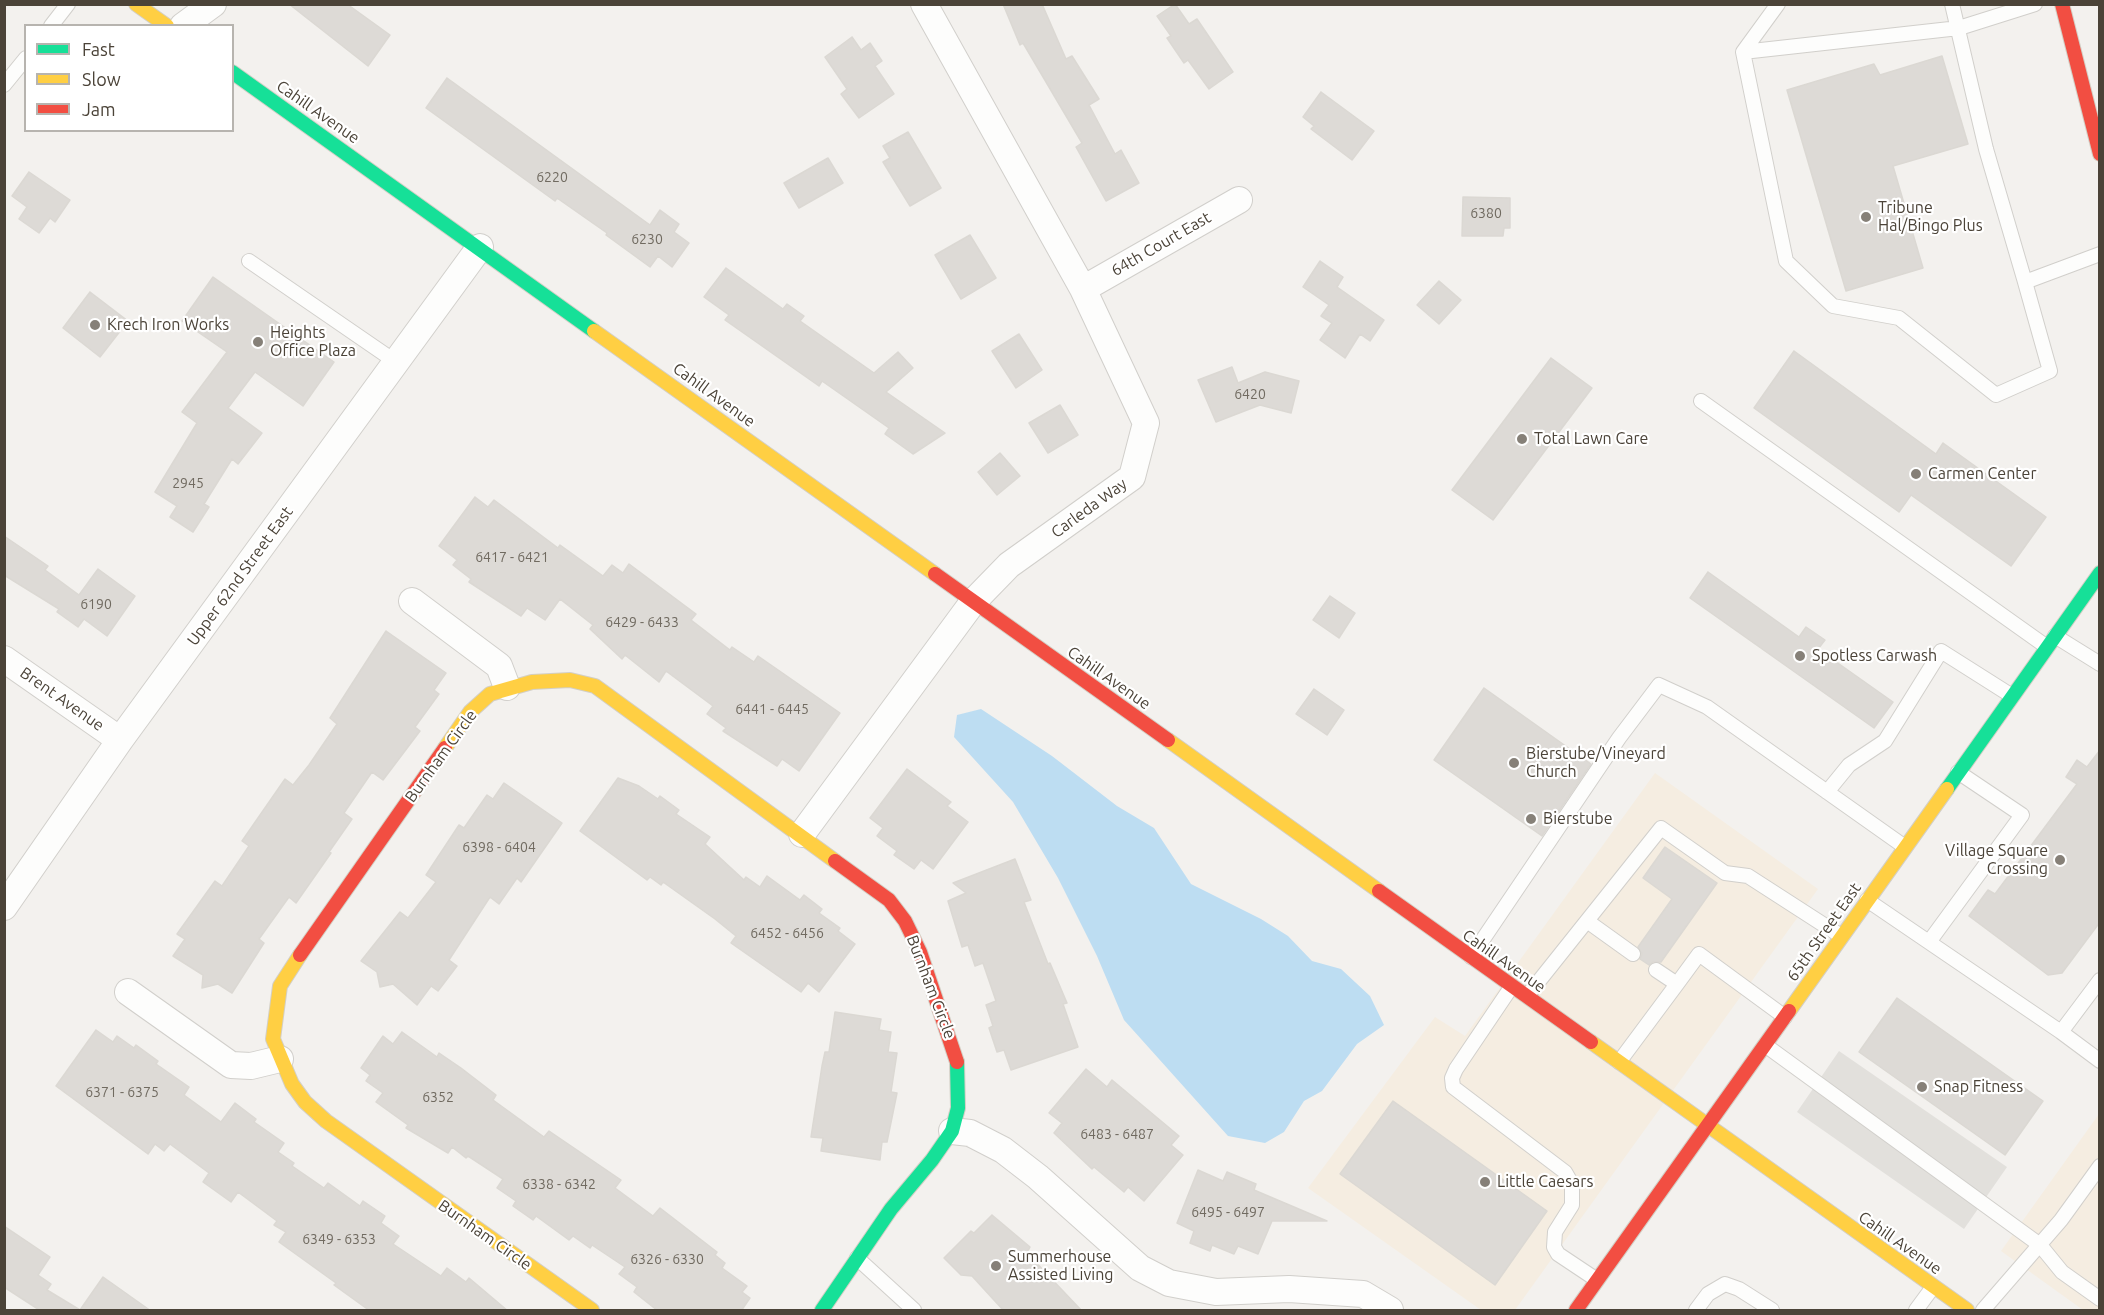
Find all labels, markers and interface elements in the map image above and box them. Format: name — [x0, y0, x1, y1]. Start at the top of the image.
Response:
legend — [24, 24, 234, 132]
text: Fast — [82, 39, 115, 59]
text: Slow — [82, 69, 121, 89]
street label: Cahill Avenue — [273, 76, 363, 148]
text: Jam — [82, 99, 116, 119]
house number: 6220 — [536, 169, 568, 185]
place label: Tribune Hal/Bingo Plus — [1878, 198, 1983, 236]
house number: 6380 — [1470, 205, 1502, 221]
street label: 64th Court East — [1108, 208, 1214, 280]
marker: Tribune Hal/Bingo Plus — [1859, 210, 1873, 224]
house number: 6230 — [631, 231, 663, 247]
place label: Krech Iron Works — [107, 315, 229, 335]
marker: Krech Iron Works — [88, 318, 102, 332]
place label: Heights Office Plaza — [270, 323, 356, 361]
marker: Heights Office Plaza — [251, 335, 265, 349]
street label: Cahill Avenue — [669, 359, 759, 431]
house number: 6420 — [1234, 386, 1266, 402]
place label: Total Lawn Care — [1534, 429, 1648, 449]
marker: Total Lawn Care — [1515, 432, 1529, 446]
place label: Carmen Center — [1928, 464, 2036, 484]
marker: Carmen Center — [1909, 467, 1923, 481]
street label: Carleda Way — [1047, 474, 1131, 542]
house number: 2945 — [172, 475, 204, 491]
street label: Upper 62nd Street East — [183, 503, 297, 649]
house number: 6417 - 6421 — [475, 549, 549, 565]
house number: 6190 — [80, 596, 112, 612]
house number: 6429 - 6433 — [605, 614, 679, 630]
street label: Cahill Avenue — [1064, 642, 1154, 714]
place label: Spotless Carwash — [1812, 646, 1937, 666]
marker: Spotless Carwash — [1793, 649, 1807, 663]
street label: Brent Avenue — [16, 663, 108, 735]
house number: 6441 - 6445 — [735, 701, 809, 717]
street label: Burnham Circle — [401, 706, 481, 806]
place label: Bierstube/Vineyard Church — [1526, 744, 1666, 782]
marker: Bierstube/Vineyard Church — [1507, 756, 1521, 770]
place label: Bierstube — [1543, 809, 1613, 829]
marker: Bierstube — [1524, 812, 1538, 826]
house number: 6398 - 6404 — [462, 839, 536, 855]
place label: Village Square Crossing — [1945, 841, 2048, 879]
marker: Village Square Crossing — [2053, 853, 2067, 867]
street label: 65th Street East — [1783, 879, 1865, 985]
house number: 6452 - 6456 — [750, 925, 824, 941]
street label: Cahill Avenue — [1459, 925, 1549, 997]
street label: Burnham Circle — [902, 932, 960, 1042]
place label: Snap Fitness — [1934, 1077, 2023, 1097]
marker: Snap Fitness — [1915, 1080, 1929, 1094]
house number: 6371 - 6375 — [85, 1084, 159, 1100]
house number: 6352 — [422, 1089, 454, 1105]
house number: 6483 - 6487 — [1080, 1126, 1154, 1142]
place label: Little Caesars — [1497, 1172, 1593, 1192]
marker: Little Caesars — [1478, 1175, 1492, 1189]
house number: 6338 - 6342 — [522, 1176, 596, 1192]
street label: Burnham Circle — [435, 1196, 535, 1274]
house number: 6495 - 6497 — [1191, 1204, 1265, 1220]
street label: Cahill Avenue — [1855, 1207, 1945, 1279]
house number: 6349 - 6353 — [302, 1231, 376, 1247]
place label: Summerhouse Assisted Living — [1008, 1247, 1113, 1285]
house number: 6326 - 6330 — [630, 1251, 704, 1267]
marker: Summerhouse Assisted Living — [989, 1259, 1003, 1273]

